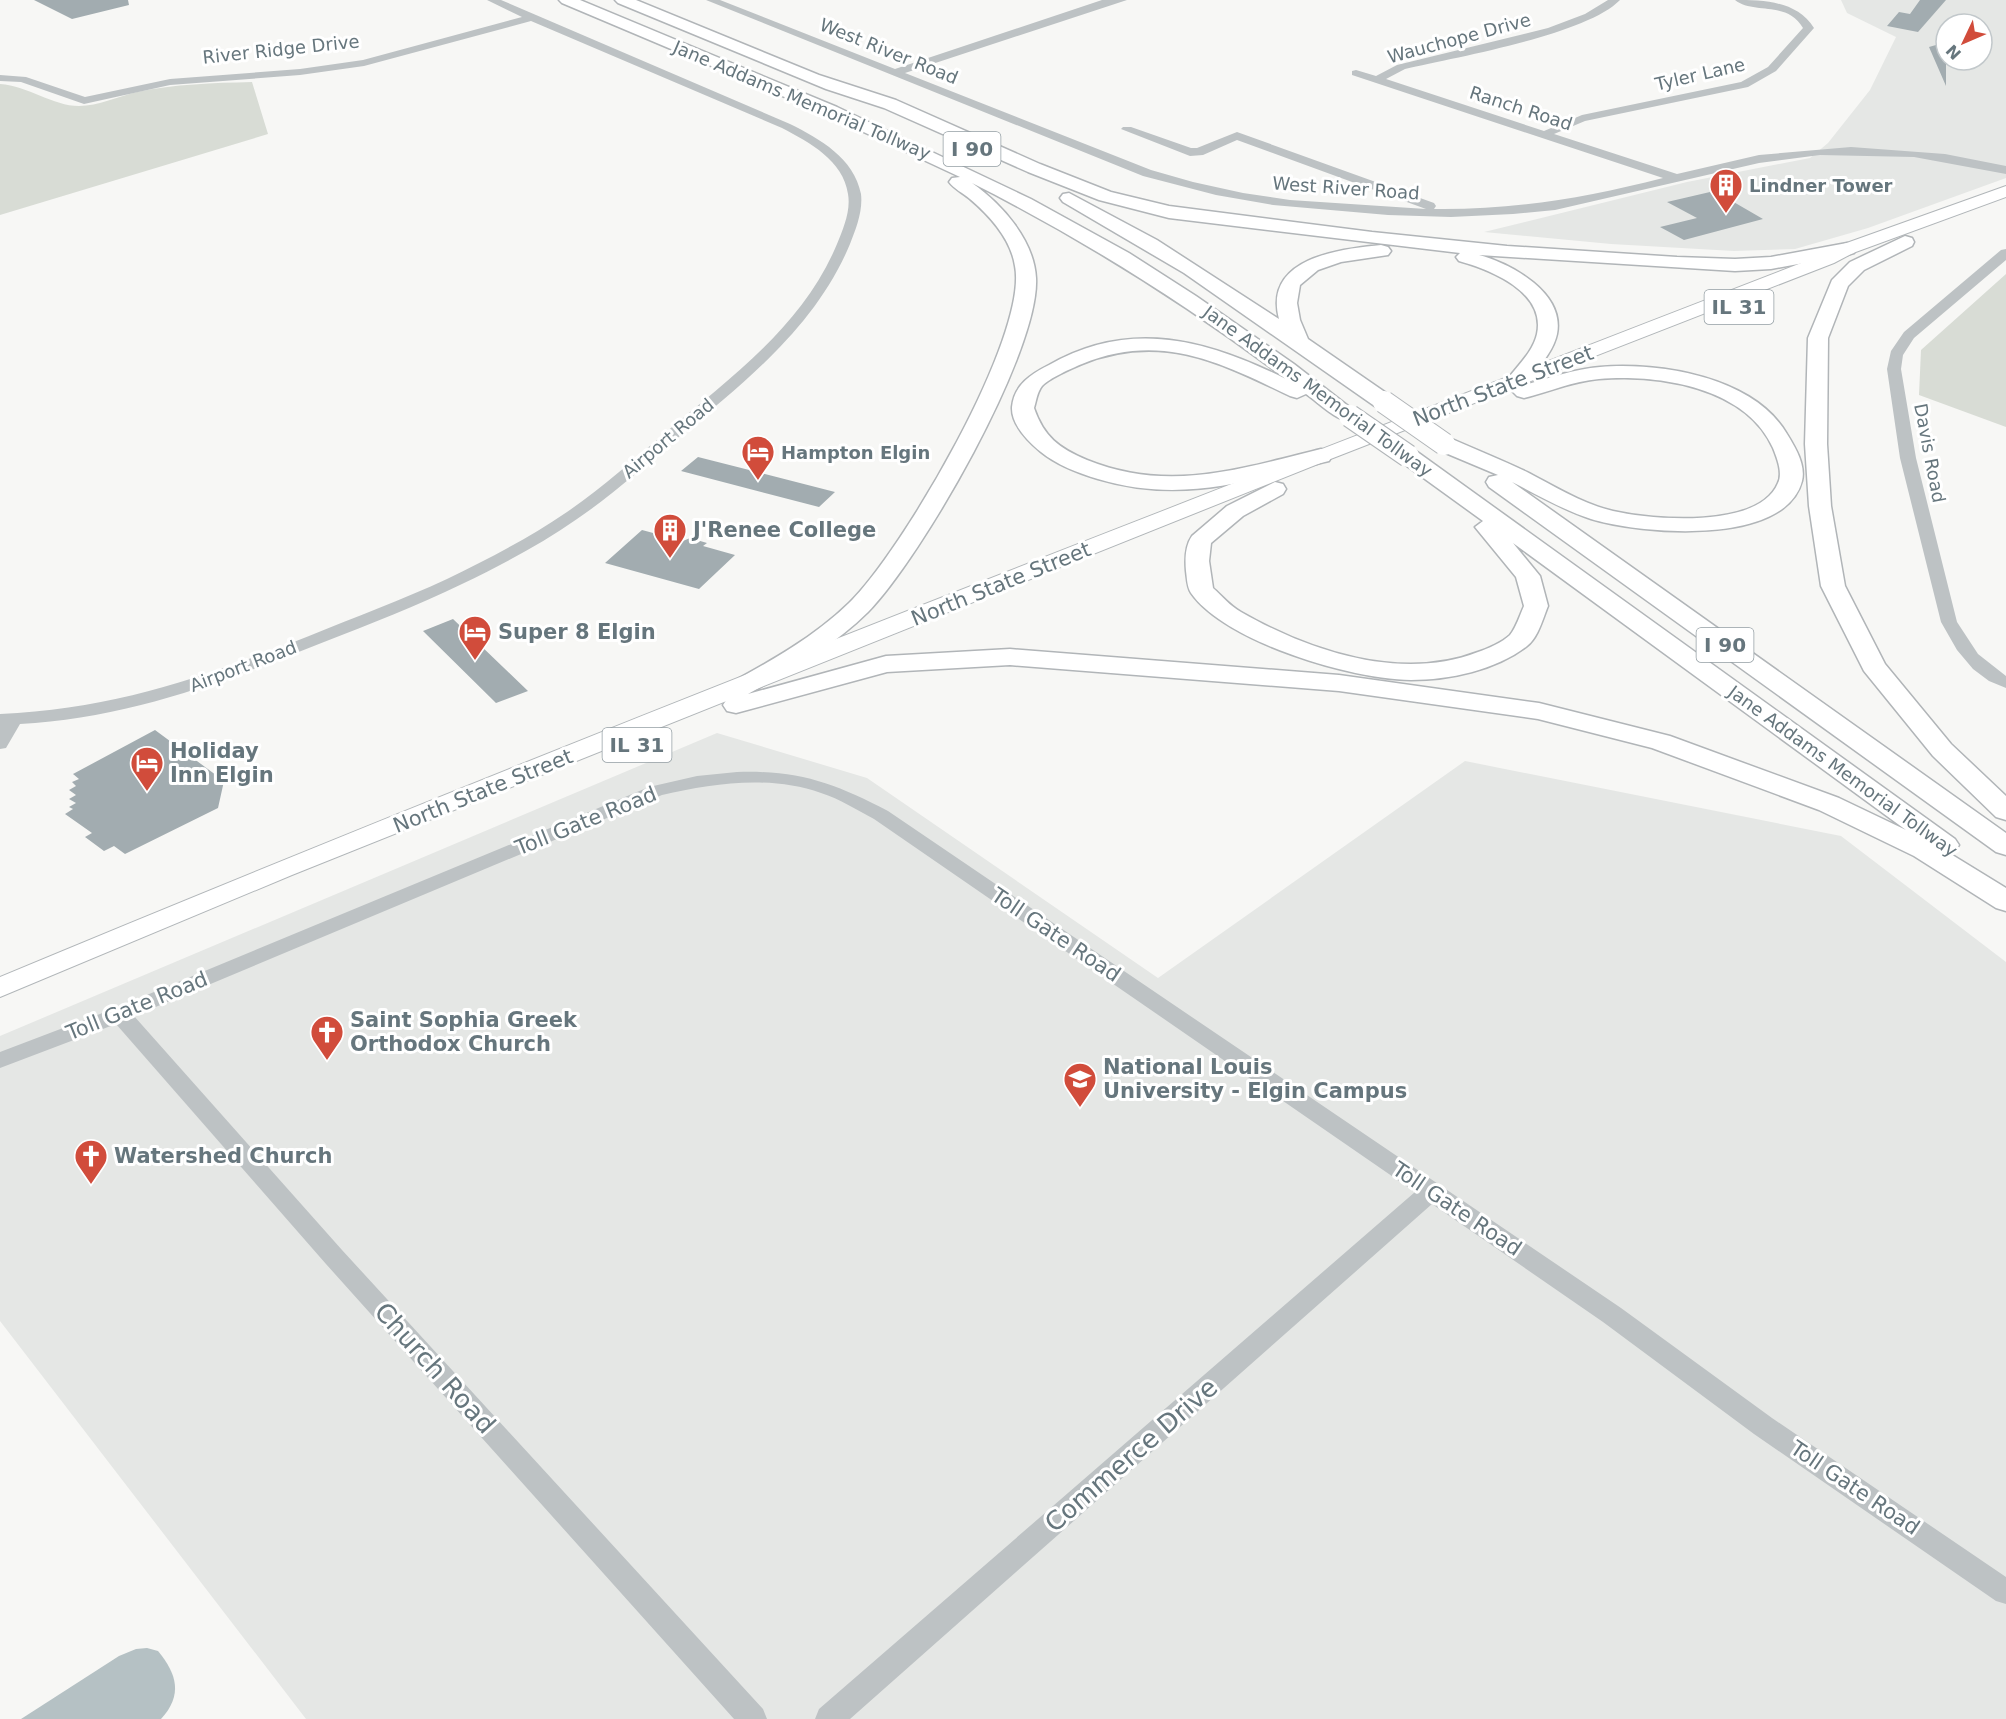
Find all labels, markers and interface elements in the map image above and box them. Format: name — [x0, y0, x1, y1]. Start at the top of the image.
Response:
street label: Wauchope Drive — [1385, 9, 1533, 67]
north arrow — [1934, 12, 1994, 72]
street label: West River Road — [817, 14, 961, 88]
street label: River Ridge Drive — [202, 30, 360, 68]
street label: Jane Addams Memorial Tollway — [669, 36, 934, 164]
text: N — [1942, 41, 1965, 63]
street label: Tyler Lane — [1652, 53, 1747, 95]
street label: Ranch Road — [1467, 82, 1575, 134]
road number: I 90 — [944, 132, 1000, 166]
building icon: Lindner Tower — [1708, 167, 1744, 214]
street label: West River Road — [1272, 172, 1420, 204]
place label: Lindner Tower — [1749, 175, 1893, 196]
road number: IL 31 — [1704, 290, 1774, 324]
street label: Jane Addams Memorial Tollway — [1199, 300, 1437, 481]
street label: North State Street — [1409, 340, 1597, 432]
street label: Airport Road — [618, 394, 718, 482]
street label: Davis Road — [1910, 402, 1950, 504]
hotel icon: Hampton Elgin — [740, 434, 776, 481]
place label: Hampton Elgin — [781, 442, 930, 463]
building icon: J'Renee College — [652, 512, 688, 559]
place label: J'Renee College — [691, 518, 876, 542]
street label: North State Street — [908, 537, 1094, 631]
hotel icon: Super 8 Elgin — [457, 614, 493, 661]
place label: Super 8 Elgin — [498, 620, 656, 644]
road number: I 90 — [1696, 628, 1754, 662]
street label: Airport Road — [187, 636, 299, 696]
street label: Jane Addams Memorial Tollway — [1724, 680, 1962, 861]
road number: IL 31 — [602, 728, 672, 762]
place label: Holiday Inn Elgin — [170, 739, 274, 787]
street label: North State Street — [390, 744, 576, 838]
hotel icon: Holiday Inn Elgin — [129, 745, 165, 792]
street label: Toll Gate Road — [511, 782, 660, 861]
street label: Toll Gate Road — [986, 883, 1125, 987]
street label: Toll Gate Road — [62, 967, 211, 1046]
place label: Saint Sophia Greek Orthodox Church — [350, 1008, 578, 1056]
church icon: Saint Sophia Greek Orthodox Church — [309, 1014, 345, 1061]
place label: National Louis University - Elgin Campus — [1103, 1055, 1407, 1103]
school or university icon: National Louis University - Elgin Campus — [1062, 1061, 1098, 1108]
church icon: Watershed Church — [73, 1138, 109, 1185]
place label: Watershed Church — [114, 1144, 332, 1168]
street label: Toll Gate Road — [1387, 1157, 1526, 1261]
street label: Church Road — [368, 1296, 502, 1440]
street label: Commerce Drive — [1039, 1372, 1223, 1538]
street label: Toll Gate Road — [1785, 1436, 1924, 1540]

